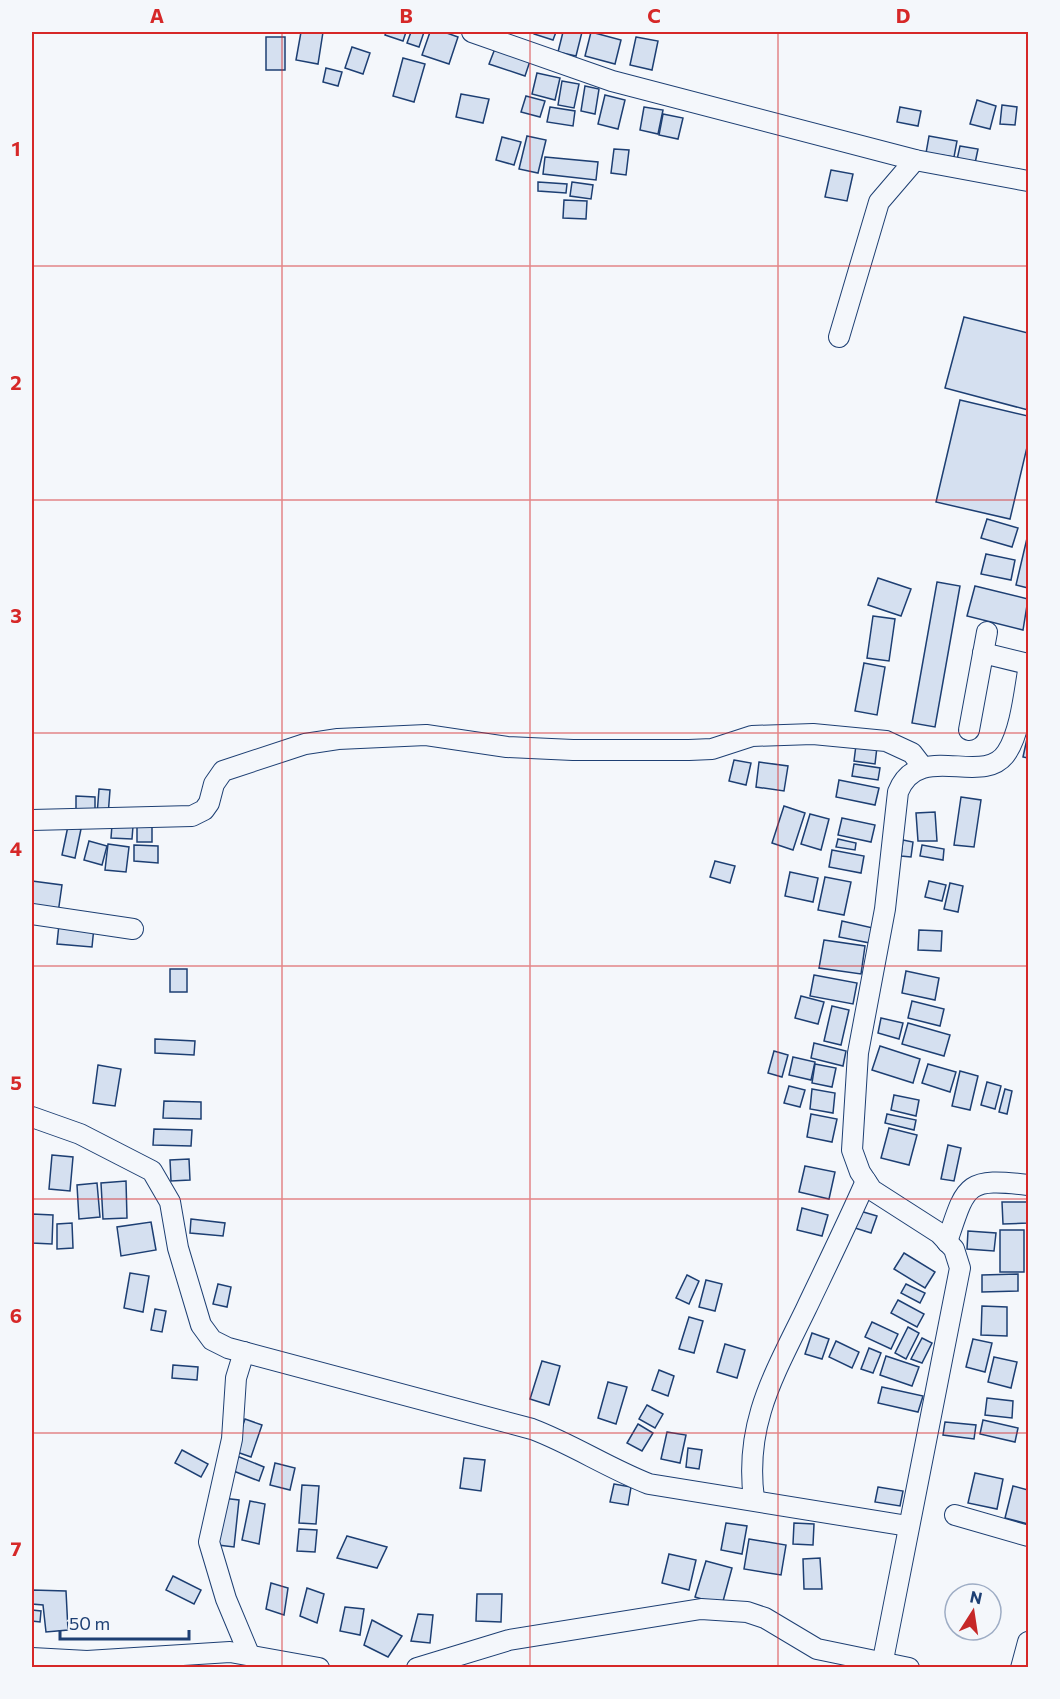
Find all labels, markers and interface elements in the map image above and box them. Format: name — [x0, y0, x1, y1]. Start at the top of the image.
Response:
text: A — [150, 3, 164, 27]
text: B — [399, 3, 413, 27]
text: C — [647, 3, 661, 27]
text: D — [896, 3, 910, 27]
text: 1 — [11, 136, 21, 160]
text: 2 — [10, 370, 22, 394]
text: 3 — [10, 603, 22, 627]
text: 4 — [10, 836, 22, 860]
text: 5 — [10, 1070, 22, 1094]
text: 6 — [10, 1303, 22, 1327]
text: 7 — [11, 1536, 22, 1560]
north arrow — [943, 1582, 1003, 1642]
text: N — [968, 1586, 984, 1607]
scale bar — [60, 1603, 189, 1641]
text: 50 m — [69, 1612, 110, 1634]

